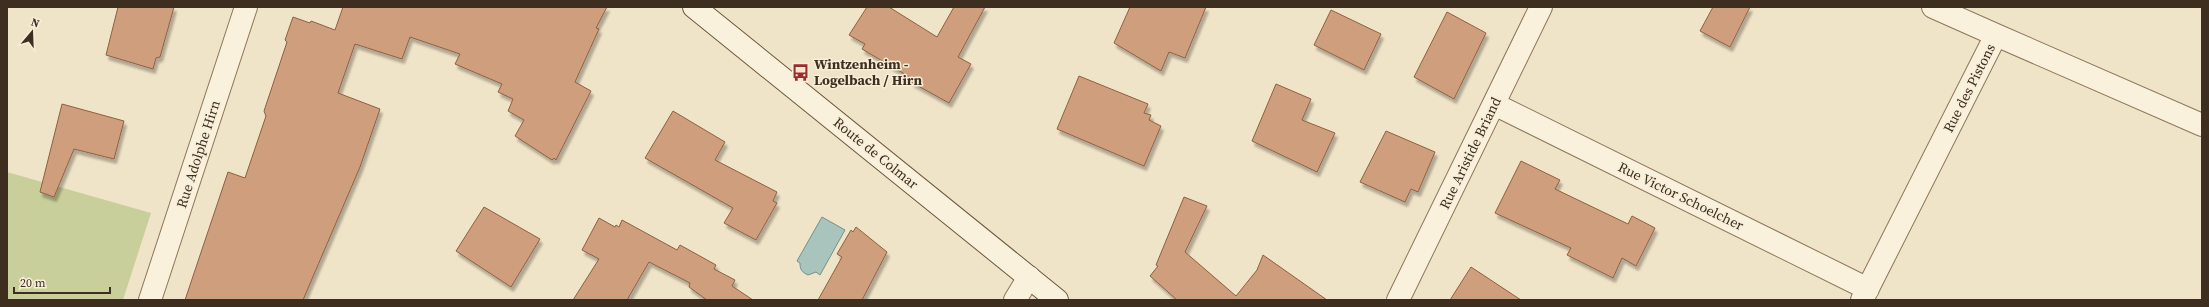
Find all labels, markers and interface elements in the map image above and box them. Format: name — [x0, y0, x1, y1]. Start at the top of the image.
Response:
north arrow — [12, 12, 52, 52]
text: N — [29, 15, 41, 31]
street label: Rue des Pistons — [1938, 40, 2000, 136]
place label: Wintzenheim - Logelbach / Hirn — [814, 54, 922, 90]
bus stop icon: Wintzenheim - Logelbach / Hirn — [791, 62, 811, 82]
street label: Rue Aristide Briand — [1434, 94, 1506, 212]
street label: Rue Adolphe Hirn — [171, 97, 225, 210]
street label: Route de Colmar — [829, 112, 923, 194]
street label: Rue Victor Schoelcher — [1615, 157, 1747, 235]
scale bar — [14, 269, 110, 295]
text: 20 m — [20, 275, 46, 291]

